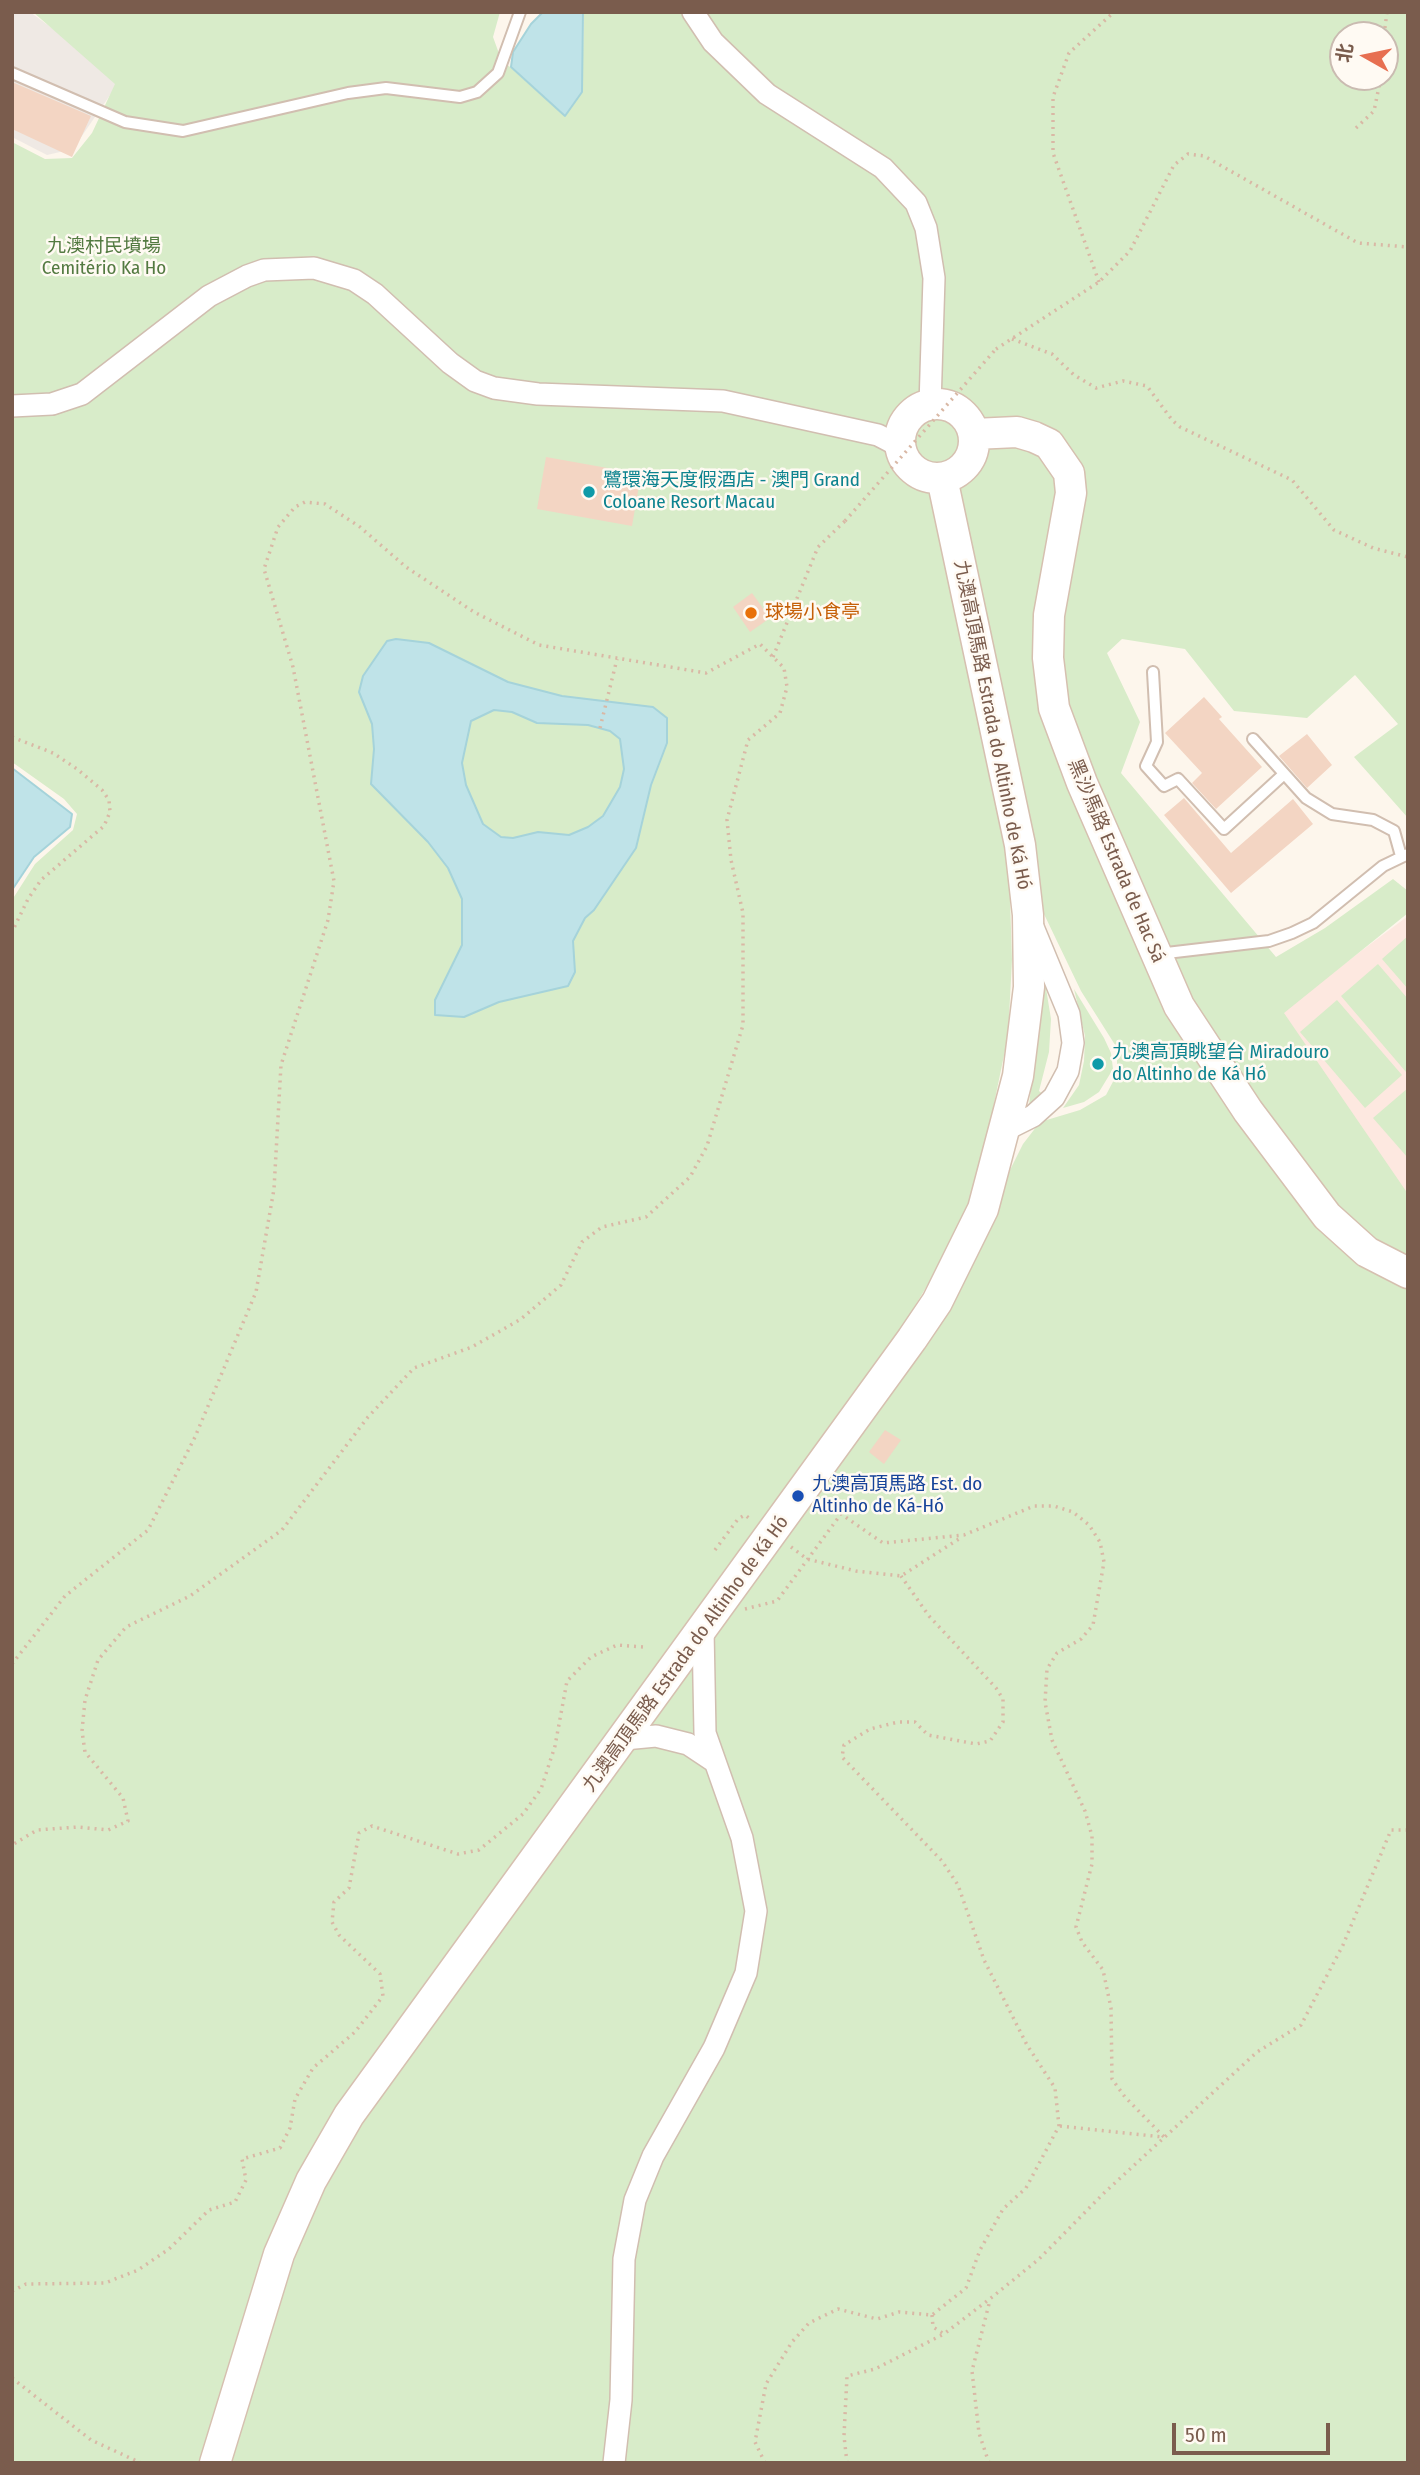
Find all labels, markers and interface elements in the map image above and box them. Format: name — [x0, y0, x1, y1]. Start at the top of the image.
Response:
north arrow — [1329, 21, 1399, 91]
text: 北 — [1332, 42, 1358, 64]
park label: 九澳村民墳場 Cemitério Ka Ho — [42, 236, 166, 280]
place label: 鷺環海天度假酒店 - 澳門 Grand Coloane Resort Macau — [603, 470, 860, 514]
marker: 鷺環海天度假酒店 - 澳門 Grand Coloane Resort Macau — [581, 484, 597, 500]
street label: 九澳高頂馬路 Estrada do Altinho de Ká Hó — [949, 558, 1035, 892]
place label: 球場小食亭 — [765, 602, 860, 624]
marker: 球場小食亭 — [743, 605, 759, 621]
street label: 黑沙馬路 Estrada de Hac Sá — [1063, 756, 1169, 966]
place label: 九澳高頂眺望台 Miradouro do Altinho de Ká Hó — [1112, 1042, 1329, 1086]
marker: 九澳高頂眺望台 Miradouro do Altinho de Ká Hó — [1090, 1056, 1106, 1072]
place label: 九澳高頂馬路 Est. do Altinho de Ká-Hó — [812, 1474, 982, 1518]
marker: 九澳高頂馬路 Est. do Altinho de Ká-Hó — [790, 1488, 806, 1504]
street label: 九澳高頂馬路 Estrada do Altinho de Ká Hó — [578, 1512, 794, 1796]
scale bar — [1175, 2408, 1332, 2452]
text: 50 m — [1185, 2422, 1227, 2448]

